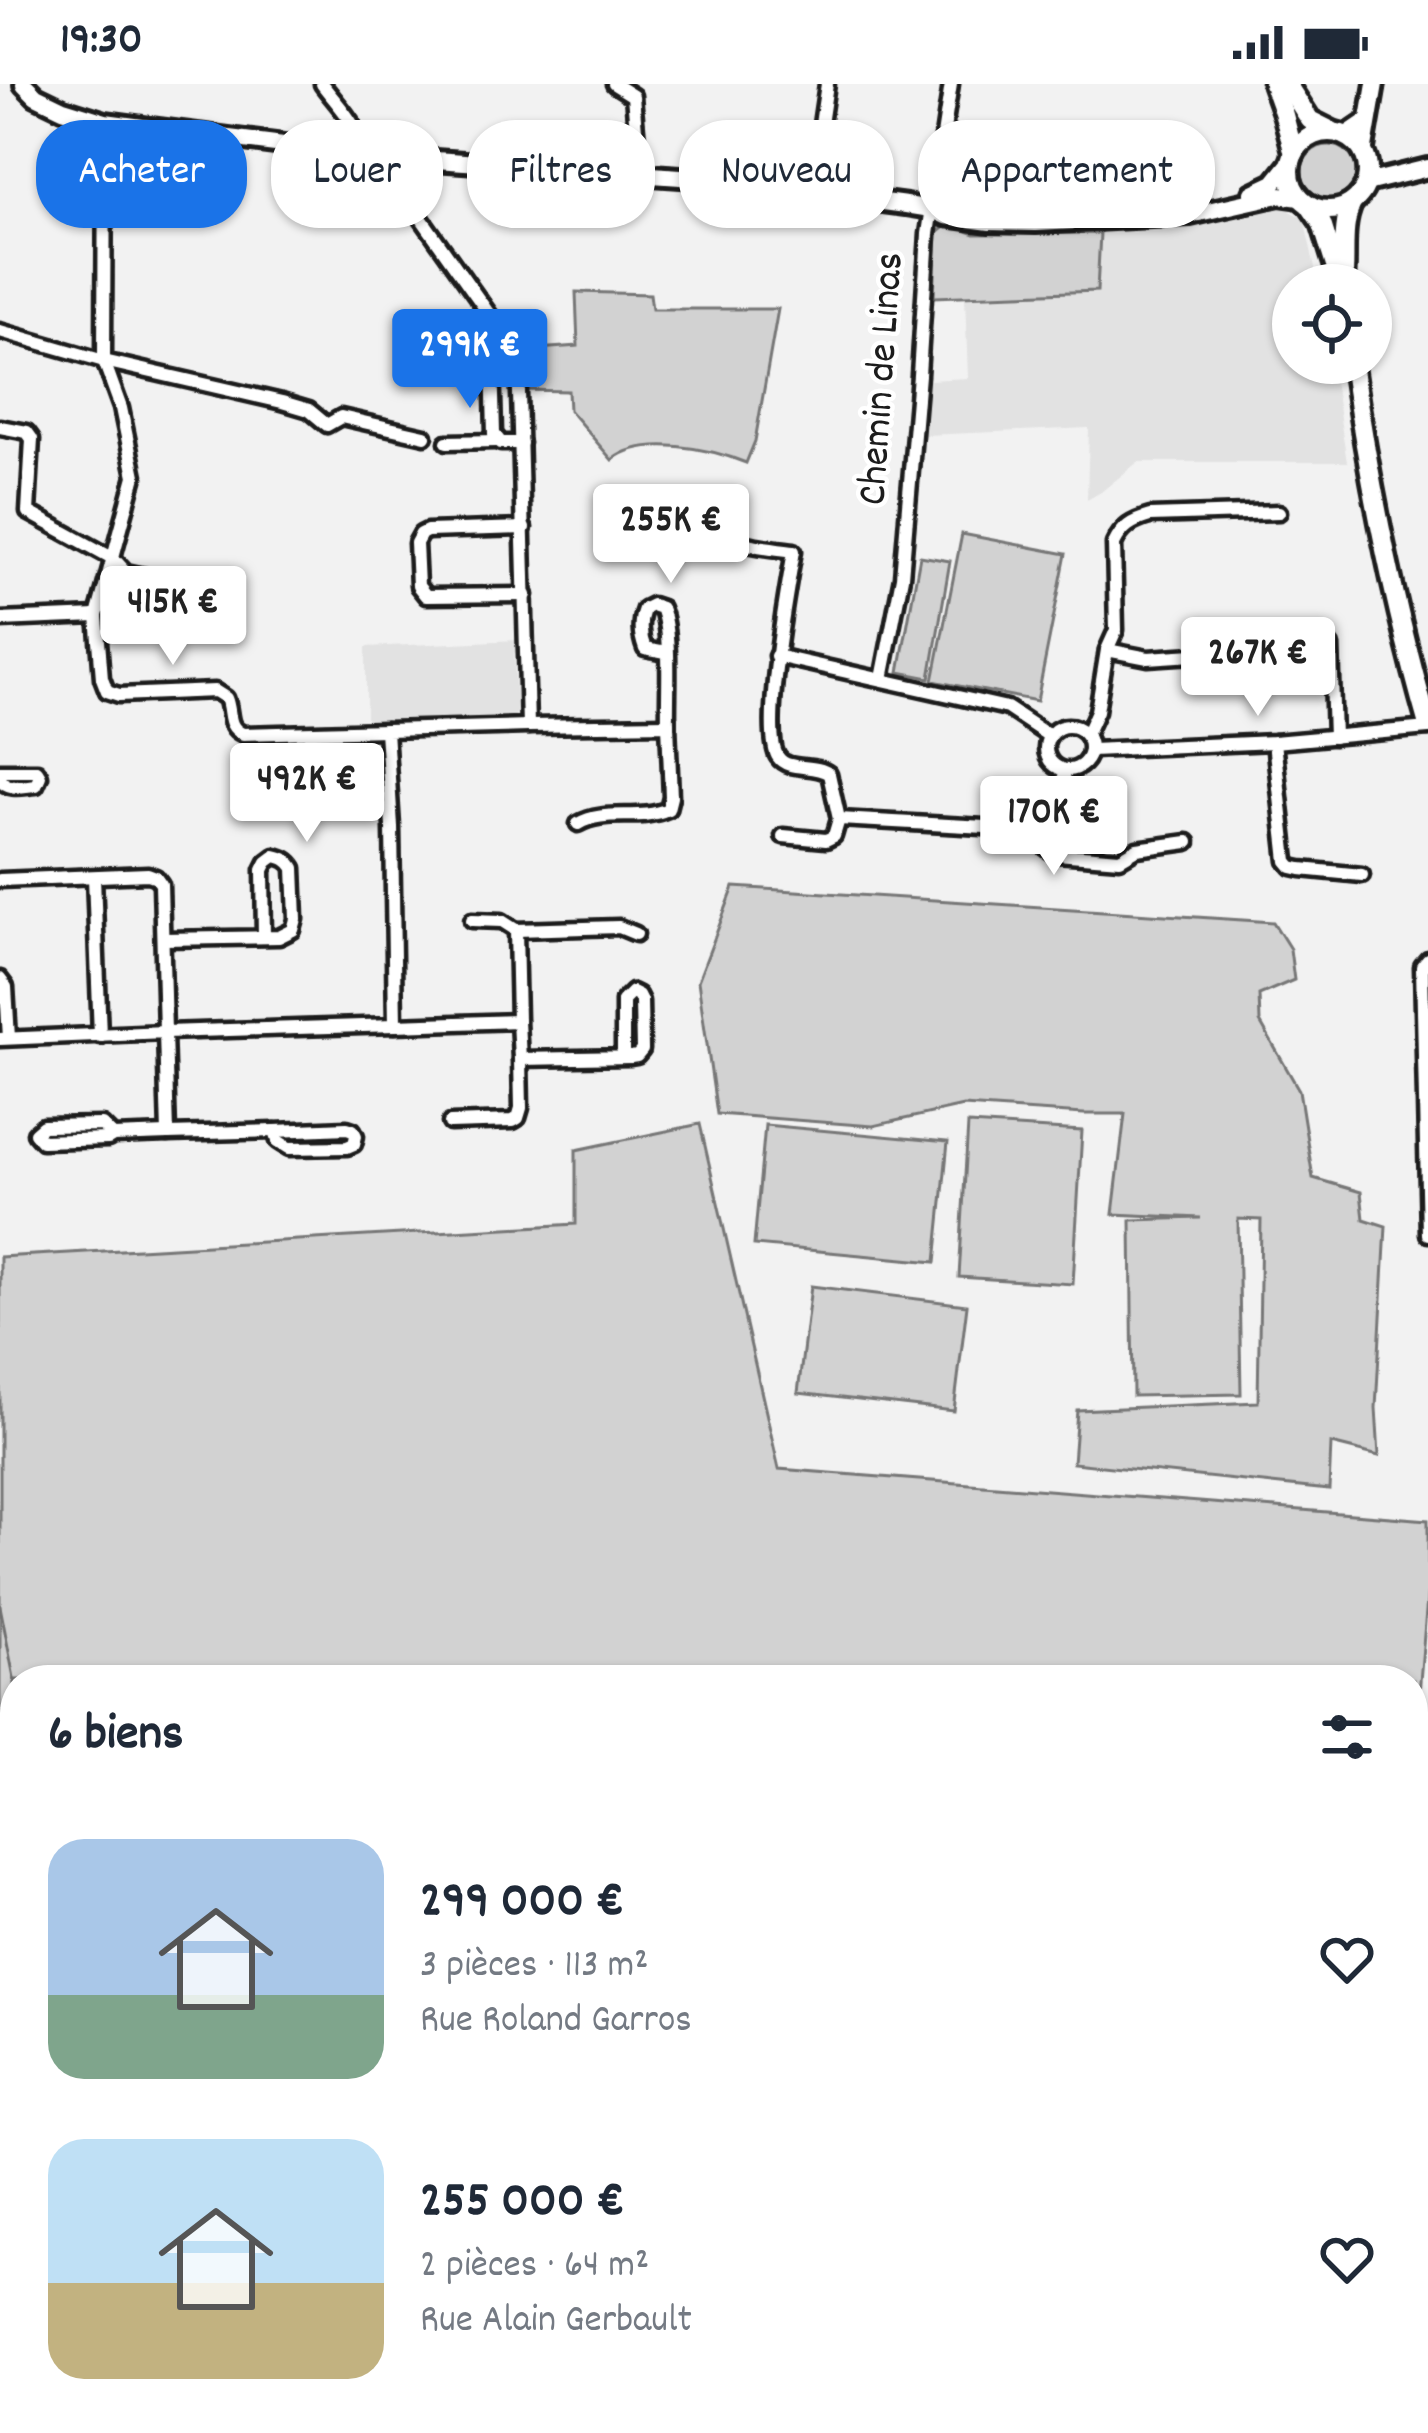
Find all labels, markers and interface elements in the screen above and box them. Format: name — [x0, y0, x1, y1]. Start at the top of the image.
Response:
text: 19:30 — [60, 10, 142, 74]
chip: Acheter — [36, 120, 247, 228]
chip: Louer — [271, 120, 443, 228]
chip: Filtres — [467, 120, 655, 228]
chip: Nouveau — [679, 120, 894, 228]
chip: Appartement — [918, 120, 1215, 228]
street label: Chemin de Linas — [845, 250, 923, 508]
map controls — [1272, 264, 1392, 384]
button: locate — [1272, 264, 1392, 384]
pin: 299K € — [372, 309, 568, 411]
text: 299K € — [419, 320, 521, 375]
pin: 255K € — [573, 484, 769, 586]
text: 255K € — [620, 495, 722, 550]
pin: 415K € — [75, 566, 271, 668]
text: 415K € — [127, 577, 219, 632]
pin: 267K € — [1160, 617, 1356, 719]
text: 267K € — [1208, 628, 1308, 683]
pin: 492K € — [209, 743, 405, 845]
text: 492K € — [257, 754, 357, 809]
pin: 170K € — [956, 776, 1152, 878]
text: 170K € — [1007, 787, 1101, 842]
text: 6 biens — [48, 1701, 184, 1773]
icon: filters — [1314, 1704, 1380, 1770]
text: 299 000 € — [420, 1868, 624, 1940]
icon: home — [144, 1887, 288, 2031]
icon: heart — [1314, 1926, 1380, 1992]
text: 3 pièces · 113 m² — [420, 1940, 649, 1995]
text: Rue Roland Garros — [420, 1995, 692, 2050]
text: 255 000 € — [420, 2168, 625, 2240]
icon: home — [144, 2187, 288, 2331]
icon: heart — [1314, 2226, 1380, 2292]
text: 2 pièces · 64 m² — [420, 2240, 649, 2295]
text: Rue Alain Gerbault — [420, 2295, 692, 2350]

